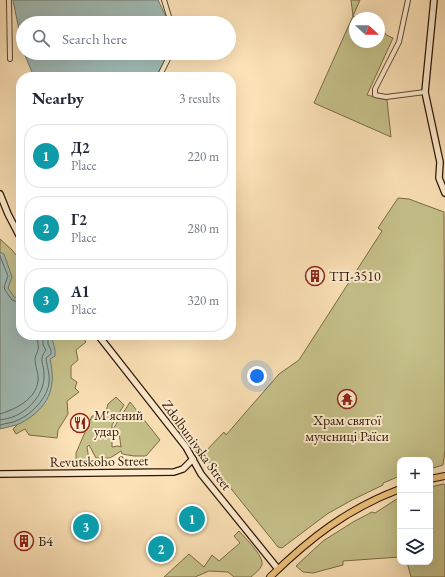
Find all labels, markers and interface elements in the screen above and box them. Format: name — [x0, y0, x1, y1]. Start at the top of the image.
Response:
north arrow — [349, 12, 385, 48]
search box — [16, 16, 236, 60]
icon: search — [30, 27, 52, 49]
text: Search here — [62, 29, 127, 48]
text: Nearby — [32, 87, 84, 109]
text: 3 results — [179, 90, 220, 107]
text: Д2 — [71, 138, 90, 157]
text: 1 — [43, 148, 49, 165]
text: 220 m — [188, 148, 219, 165]
text: Place — [71, 157, 97, 174]
text: Г2 — [71, 210, 87, 229]
text: 2 — [43, 220, 49, 237]
text: 280 m — [188, 220, 219, 237]
text: Place — [71, 229, 97, 246]
building icon: ТП-3510 — [304, 265, 326, 287]
place label: ТП-3510 — [329, 267, 381, 285]
text: А1 — [71, 282, 90, 301]
text: 3 — [43, 292, 49, 309]
text: 320 m — [188, 292, 219, 309]
text: Place — [71, 301, 97, 318]
your location — [247, 366, 267, 386]
temple icon: Храм святої мучениці Раїси — [336, 388, 358, 410]
street label: Zdolbunivska Street — [158, 396, 236, 494]
place label: М'ясний удар — [94, 406, 144, 440]
place label: Храм святої мучениці Раїси — [305, 411, 389, 445]
restaurant icon: М'ясний удар — [69, 412, 91, 434]
street label: Revutskoho Street — [49, 451, 149, 471]
map controls — [397, 457, 433, 565]
button: + — [397, 457, 433, 493]
button: − — [397, 493, 433, 529]
pin: 1 — [179, 504, 205, 534]
pin: 3 — [73, 512, 99, 542]
button: layers — [397, 529, 433, 565]
building icon: Б4 — [13, 530, 35, 552]
place label: Б4 — [38, 532, 53, 550]
pin: 2 — [148, 534, 174, 564]

